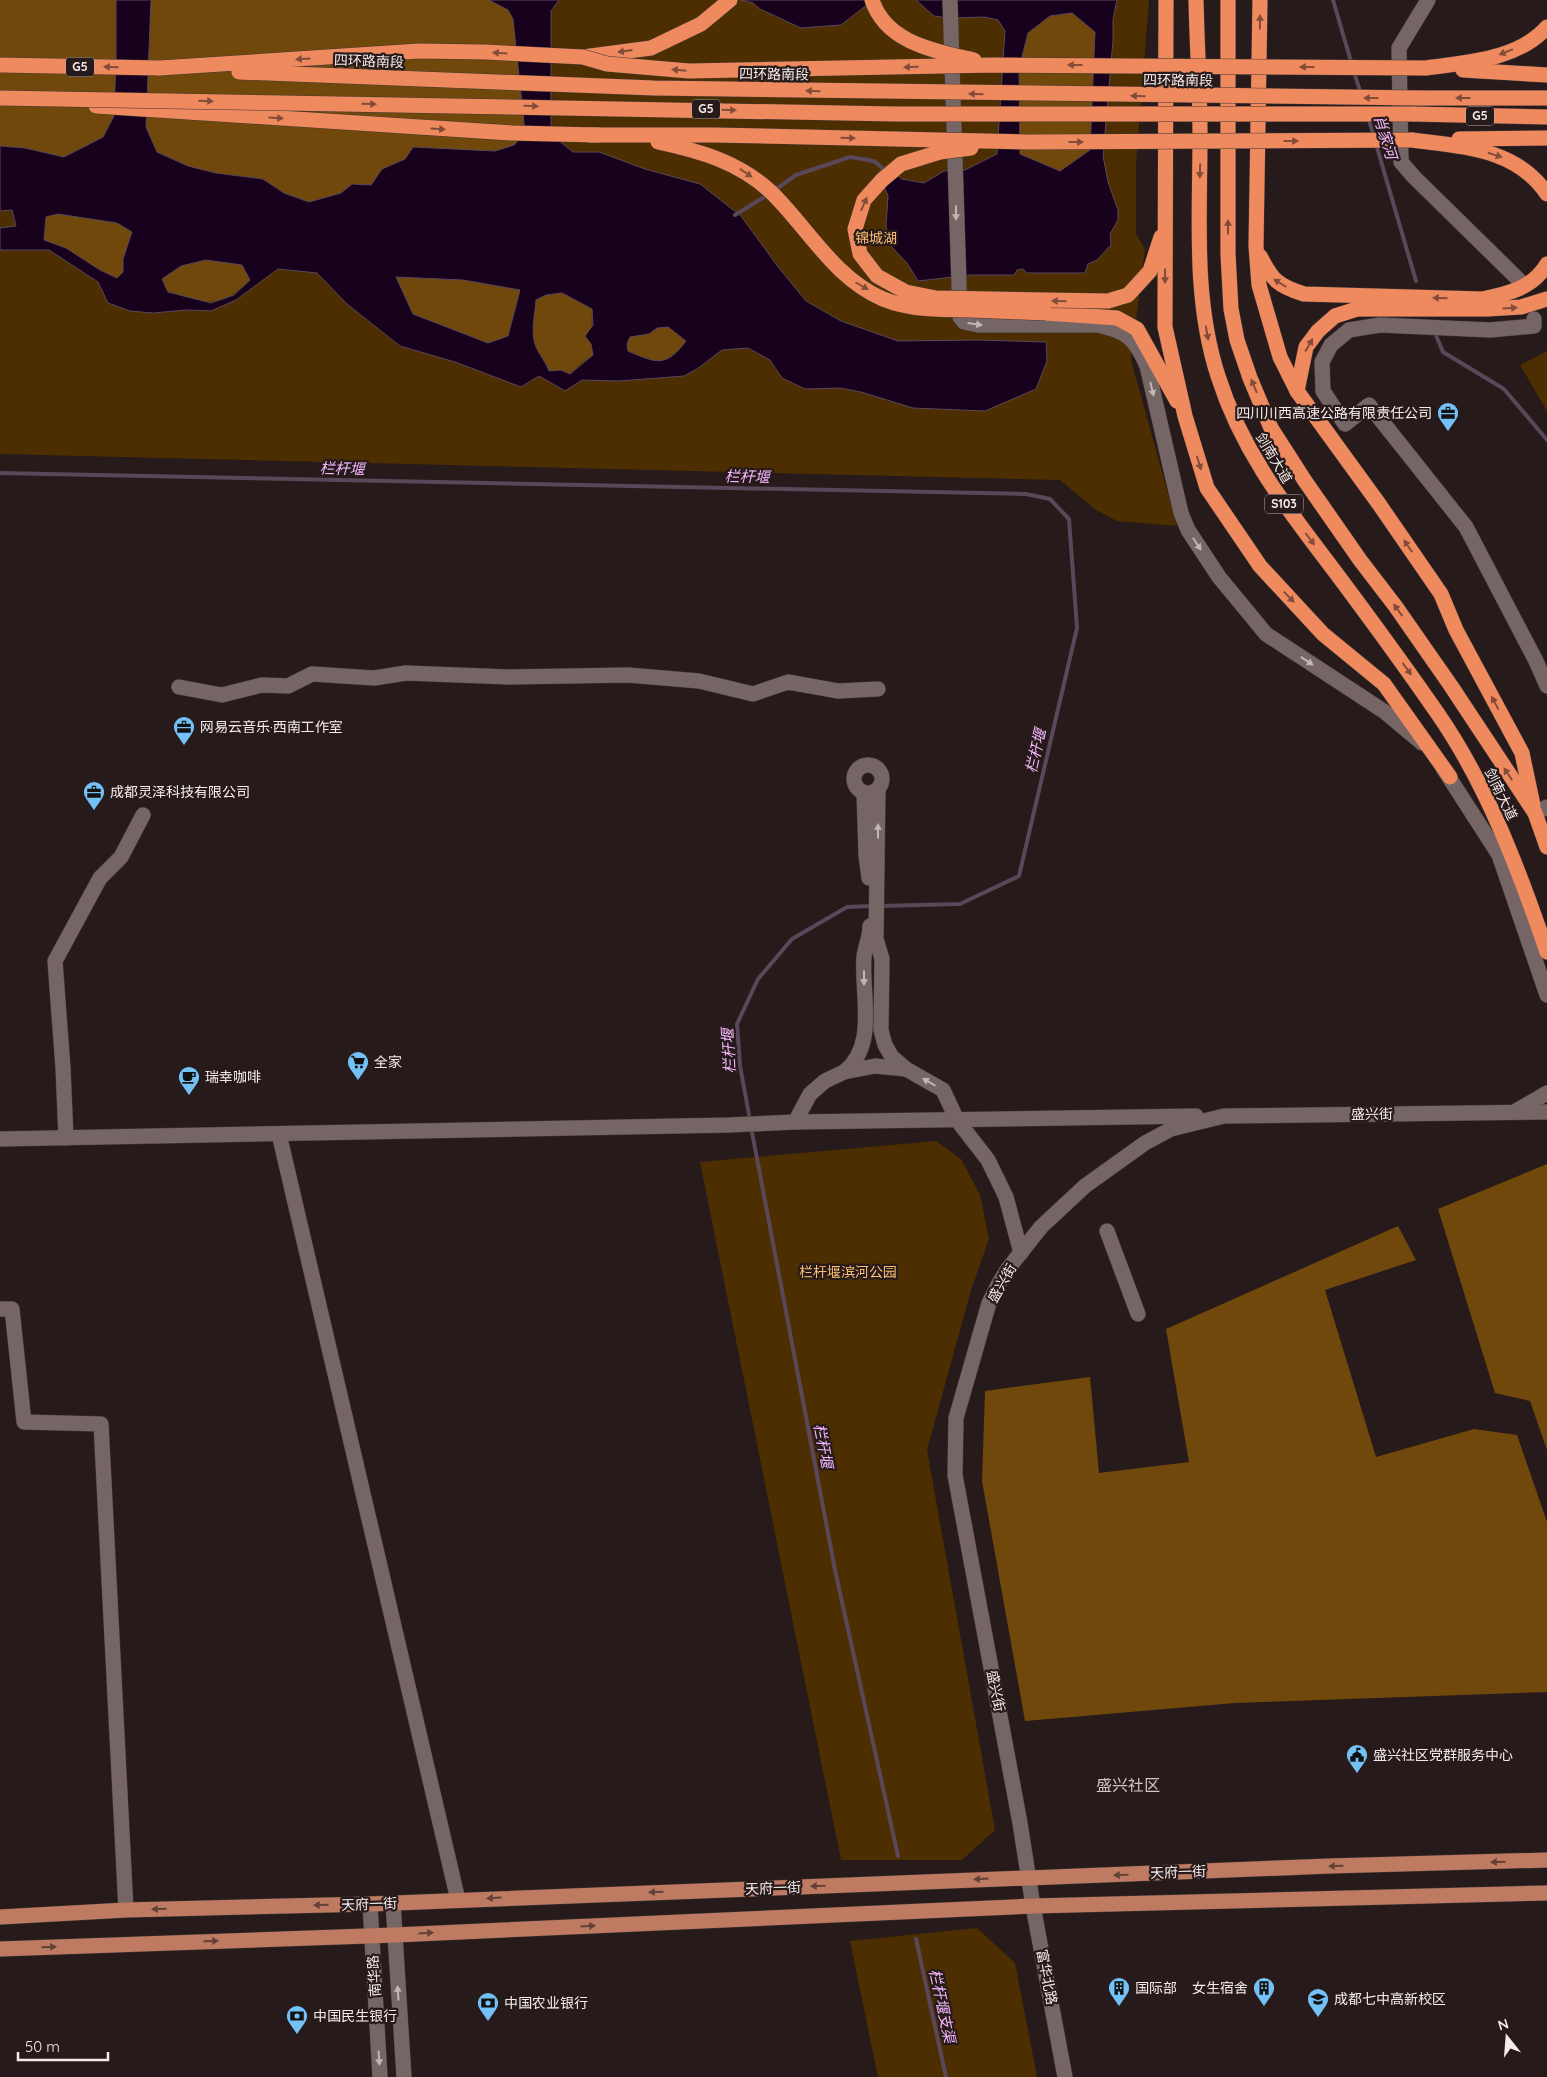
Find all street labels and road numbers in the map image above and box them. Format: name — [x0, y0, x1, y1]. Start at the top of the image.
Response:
street label: 四环路南段 — [334, 51, 404, 71]
road number: G5 — [66, 58, 94, 76]
street label: 四环路南段 — [739, 64, 809, 84]
street label: 四环路南段 — [1143, 70, 1213, 90]
road number: G5 — [692, 100, 720, 118]
road number: G5 — [1466, 106, 1494, 125]
street label: 剑南大道 — [1252, 429, 1296, 487]
road number: S103 — [1265, 494, 1303, 514]
street label: 剑南大道 — [1481, 765, 1521, 823]
street label: 盛兴街 — [1351, 1105, 1393, 1123]
street label: 盛兴街 — [984, 1260, 1020, 1306]
street label: 盛兴街 — [983, 1669, 1009, 1713]
street label: 天府一街 — [1150, 1862, 1206, 1882]
street label: 天府一街 — [745, 1878, 801, 1898]
street label: 天府一街 — [341, 1894, 397, 1914]
street label: 富华北路 — [1033, 1948, 1061, 2006]
street label: 南华路 — [364, 1954, 384, 1998]

